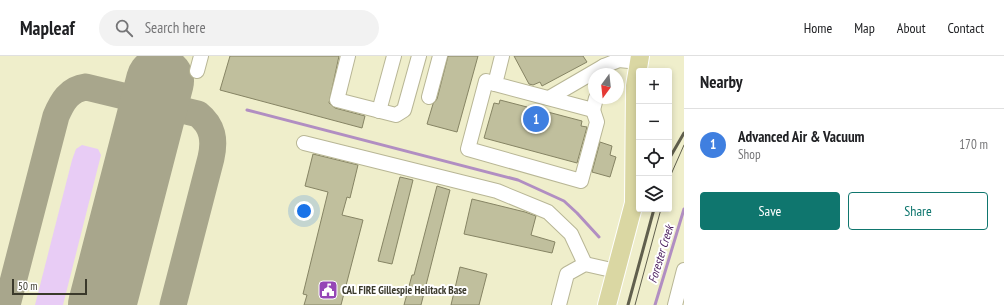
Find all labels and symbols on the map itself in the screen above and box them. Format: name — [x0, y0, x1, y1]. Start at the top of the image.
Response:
north arrow — [588, 68, 624, 104]
pin: 1 — [523, 104, 549, 134]
your location — [294, 201, 314, 221]
water label: Forester Creek — [645, 222, 677, 285]
scale bar — [12, 277, 87, 296]
public building icon: CAL FIRE Gillespie Helitack Base — [317, 279, 339, 301]
place label: CAL FIRE Gillespie Helitack Base — [342, 283, 467, 297]

